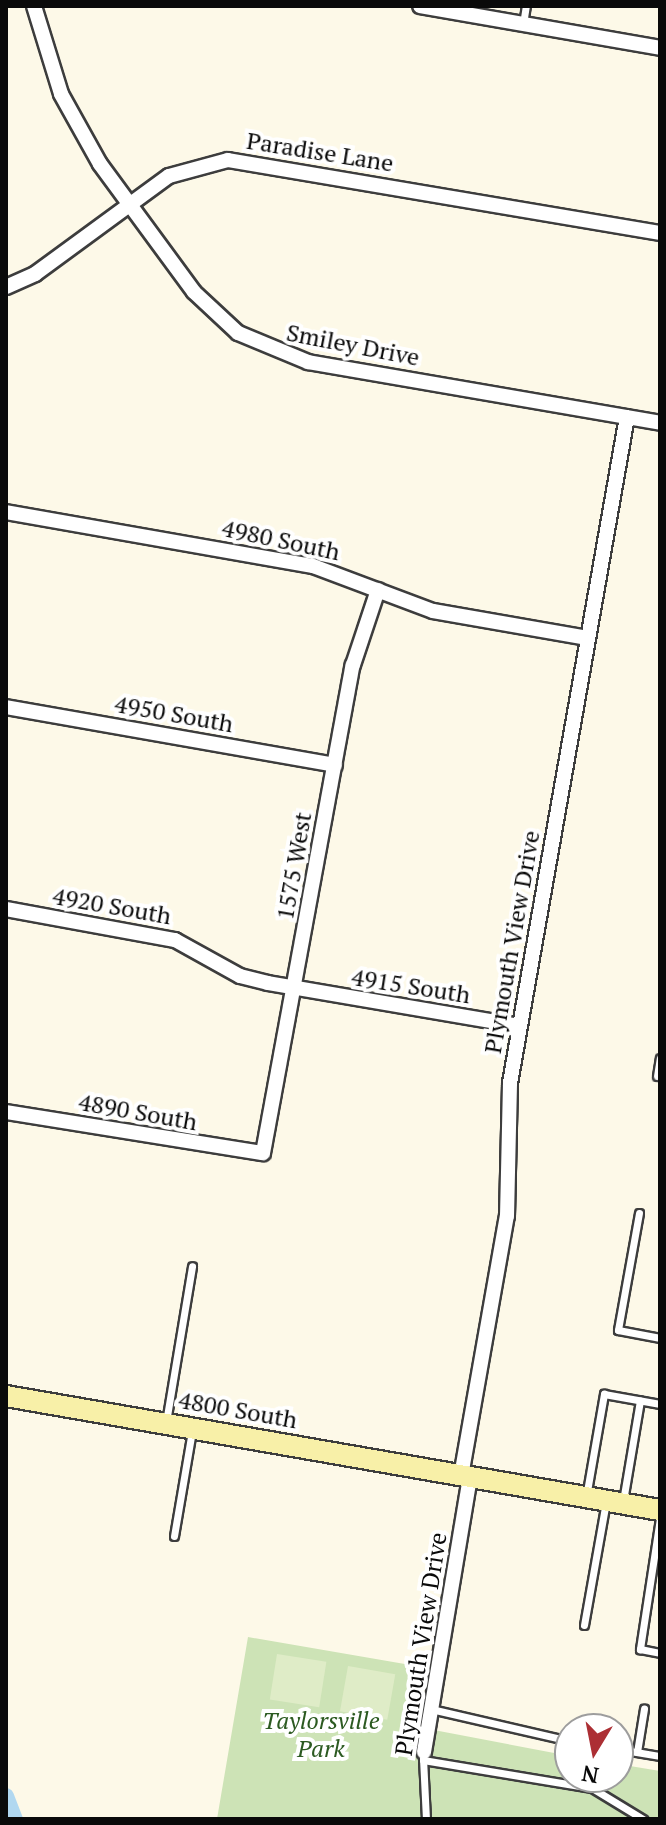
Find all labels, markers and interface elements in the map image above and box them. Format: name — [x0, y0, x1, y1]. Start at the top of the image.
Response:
street label: Paradise Lane — [245, 126, 395, 178]
street label: Smiley Drive — [284, 318, 422, 372]
street label: 4980 South — [219, 513, 343, 567]
street label: 4950 South — [112, 689, 236, 739]
street label: 1575 West — [270, 810, 318, 922]
street label: Plymouth View Drive — [478, 828, 546, 1056]
street label: 4920 South — [50, 881, 174, 931]
street label: 4915 South — [350, 962, 472, 1010]
street label: 4890 South — [76, 1087, 200, 1137]
street label: 4800 South — [176, 1385, 300, 1435]
street label: Plymouth View Drive — [389, 1530, 453, 1758]
park label: Taylorsville Park — [262, 1707, 380, 1763]
north arrow — [554, 1713, 634, 1793]
text: N — [579, 1759, 601, 1791]

